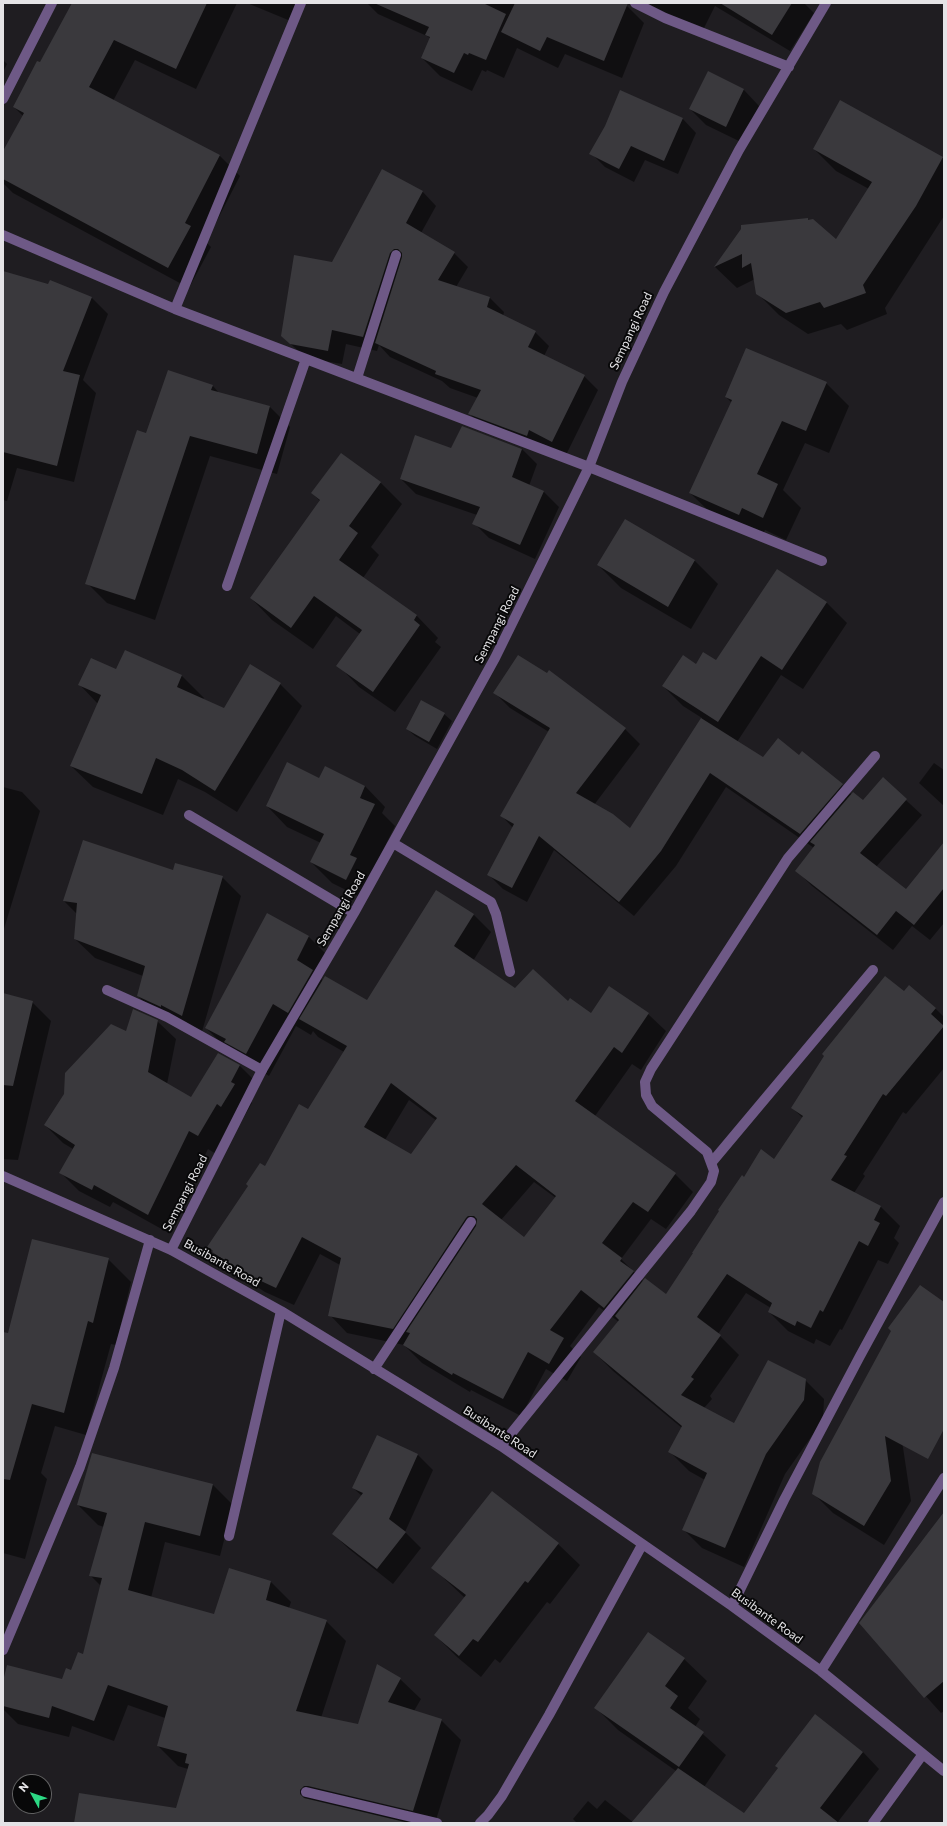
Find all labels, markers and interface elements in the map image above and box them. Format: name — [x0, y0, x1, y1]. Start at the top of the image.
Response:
street label: Sempangi Road — [607, 290, 655, 372]
street label: Sempangi Road — [472, 584, 522, 666]
street label: Sempangi Road — [314, 869, 368, 949]
street label: Sempangi Road — [160, 1152, 210, 1234]
street label: Busibante Road — [181, 1236, 263, 1290]
street label: Busibante Road — [461, 1403, 539, 1461]
street label: Busibante Road — [728, 1585, 806, 1647]
north arrow — [12, 1774, 52, 1814]
text: N — [16, 1779, 31, 1794]

